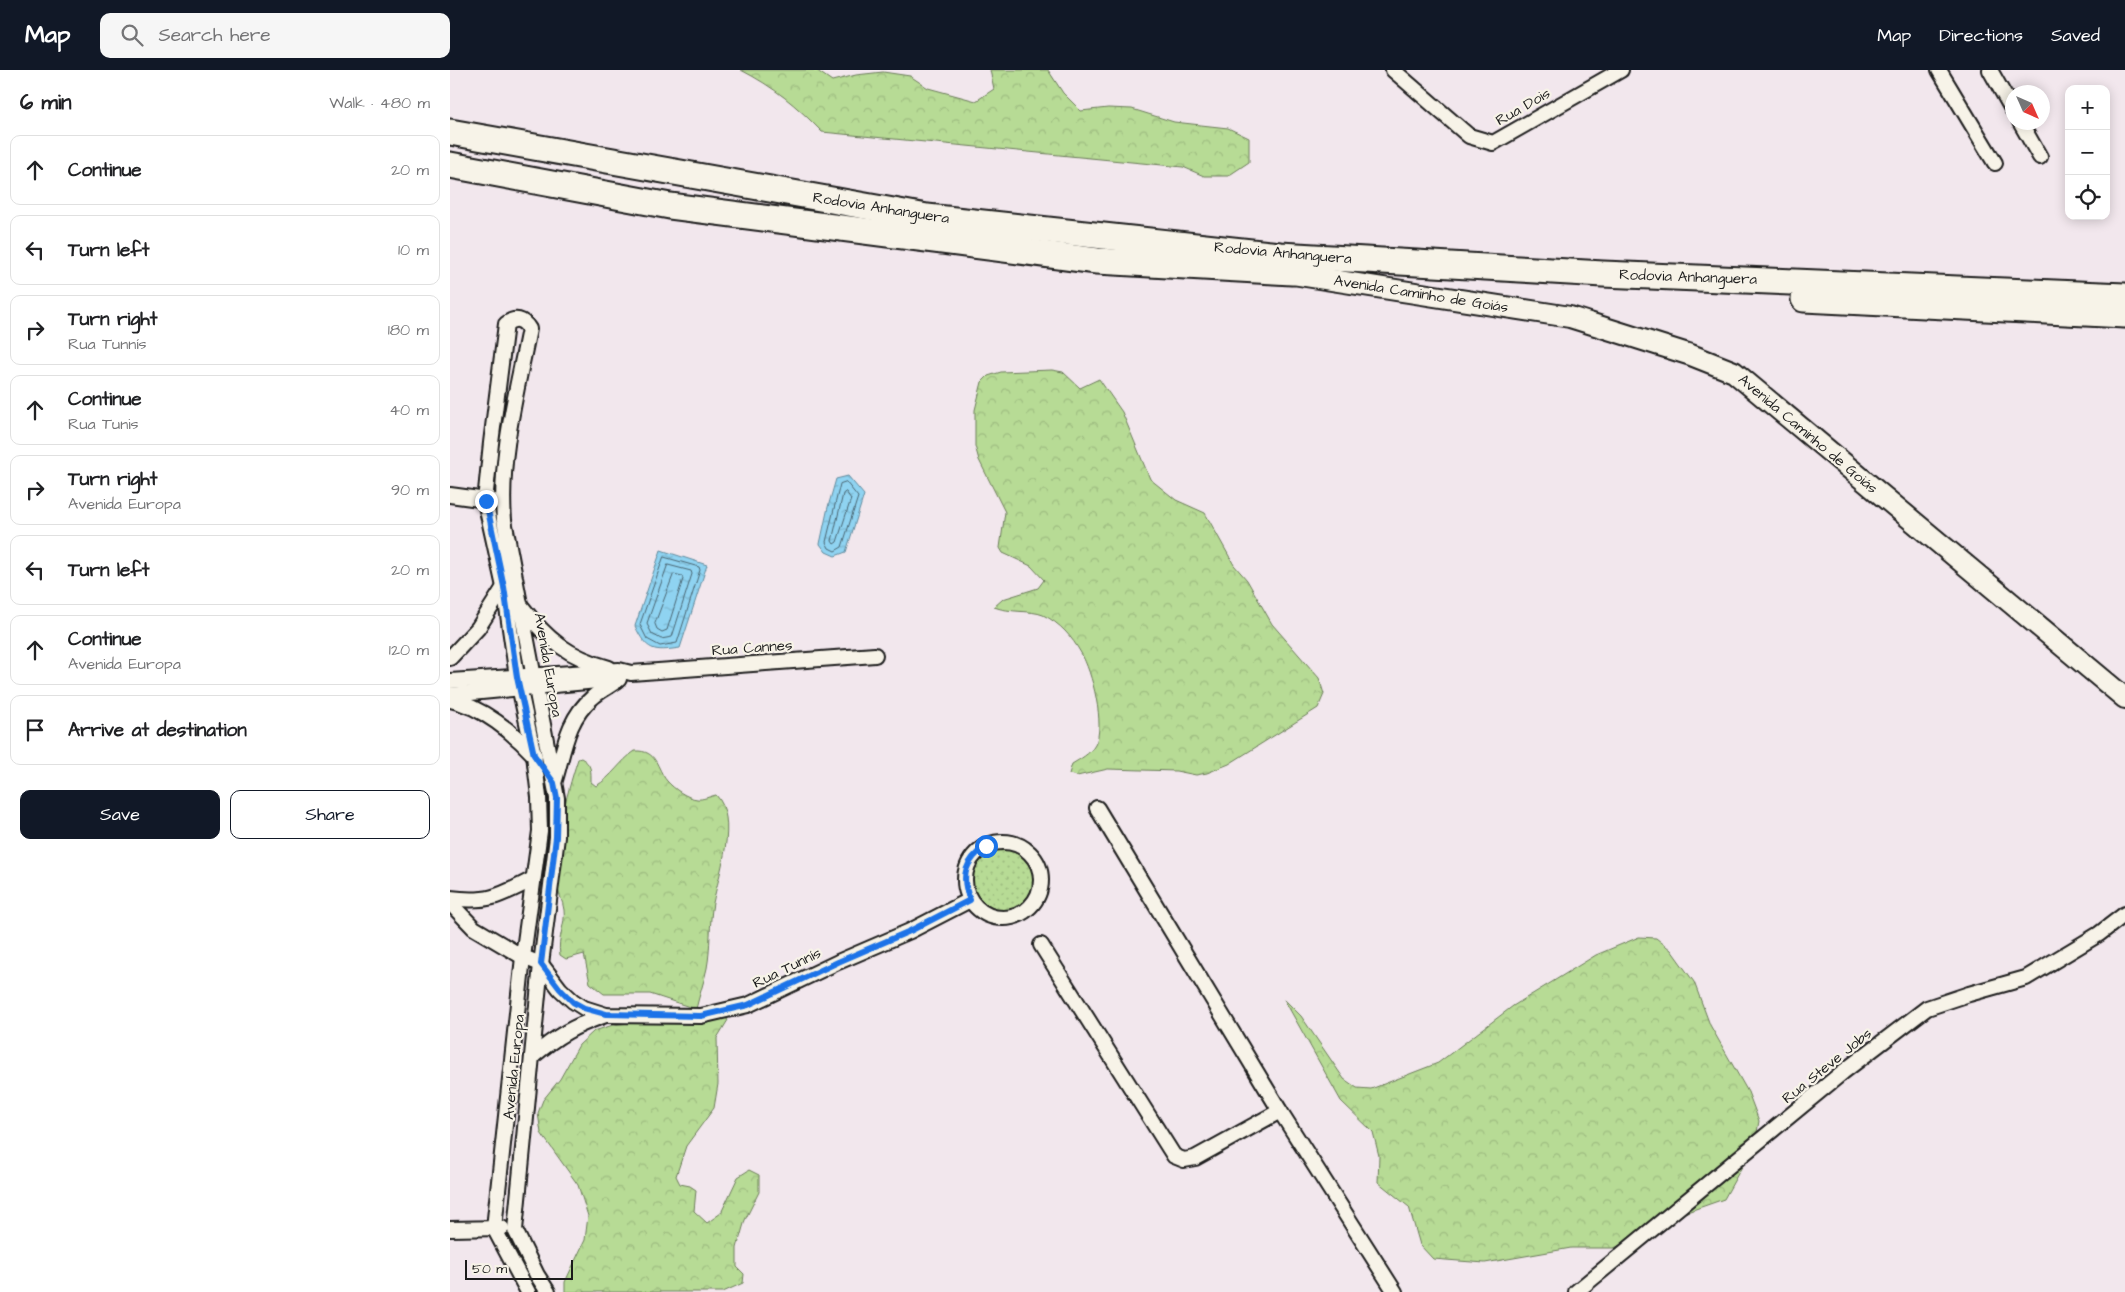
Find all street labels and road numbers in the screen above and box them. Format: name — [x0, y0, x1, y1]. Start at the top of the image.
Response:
street label: Rua Dois — [1492, 83, 1555, 131]
street label: Rodovia Anhanguera — [811, 187, 951, 230]
street label: Rodovia Anhanguera — [1213, 237, 1353, 271]
street label: Rodovia Anhanguera — [1619, 264, 1758, 291]
street label: Avenida Caminho de Goiás — [1332, 270, 1510, 318]
street label: Avenida Caminho de Goiás — [1734, 369, 1883, 499]
street label: Avenida Europa — [528, 611, 568, 719]
street label: Rua Cannes — [711, 635, 794, 661]
street label: Rua Tunnís — [749, 942, 825, 994]
street label: Avenida Europa — [498, 1013, 530, 1121]
street label: Rua Steve Jobs — [1778, 1023, 1877, 1109]

